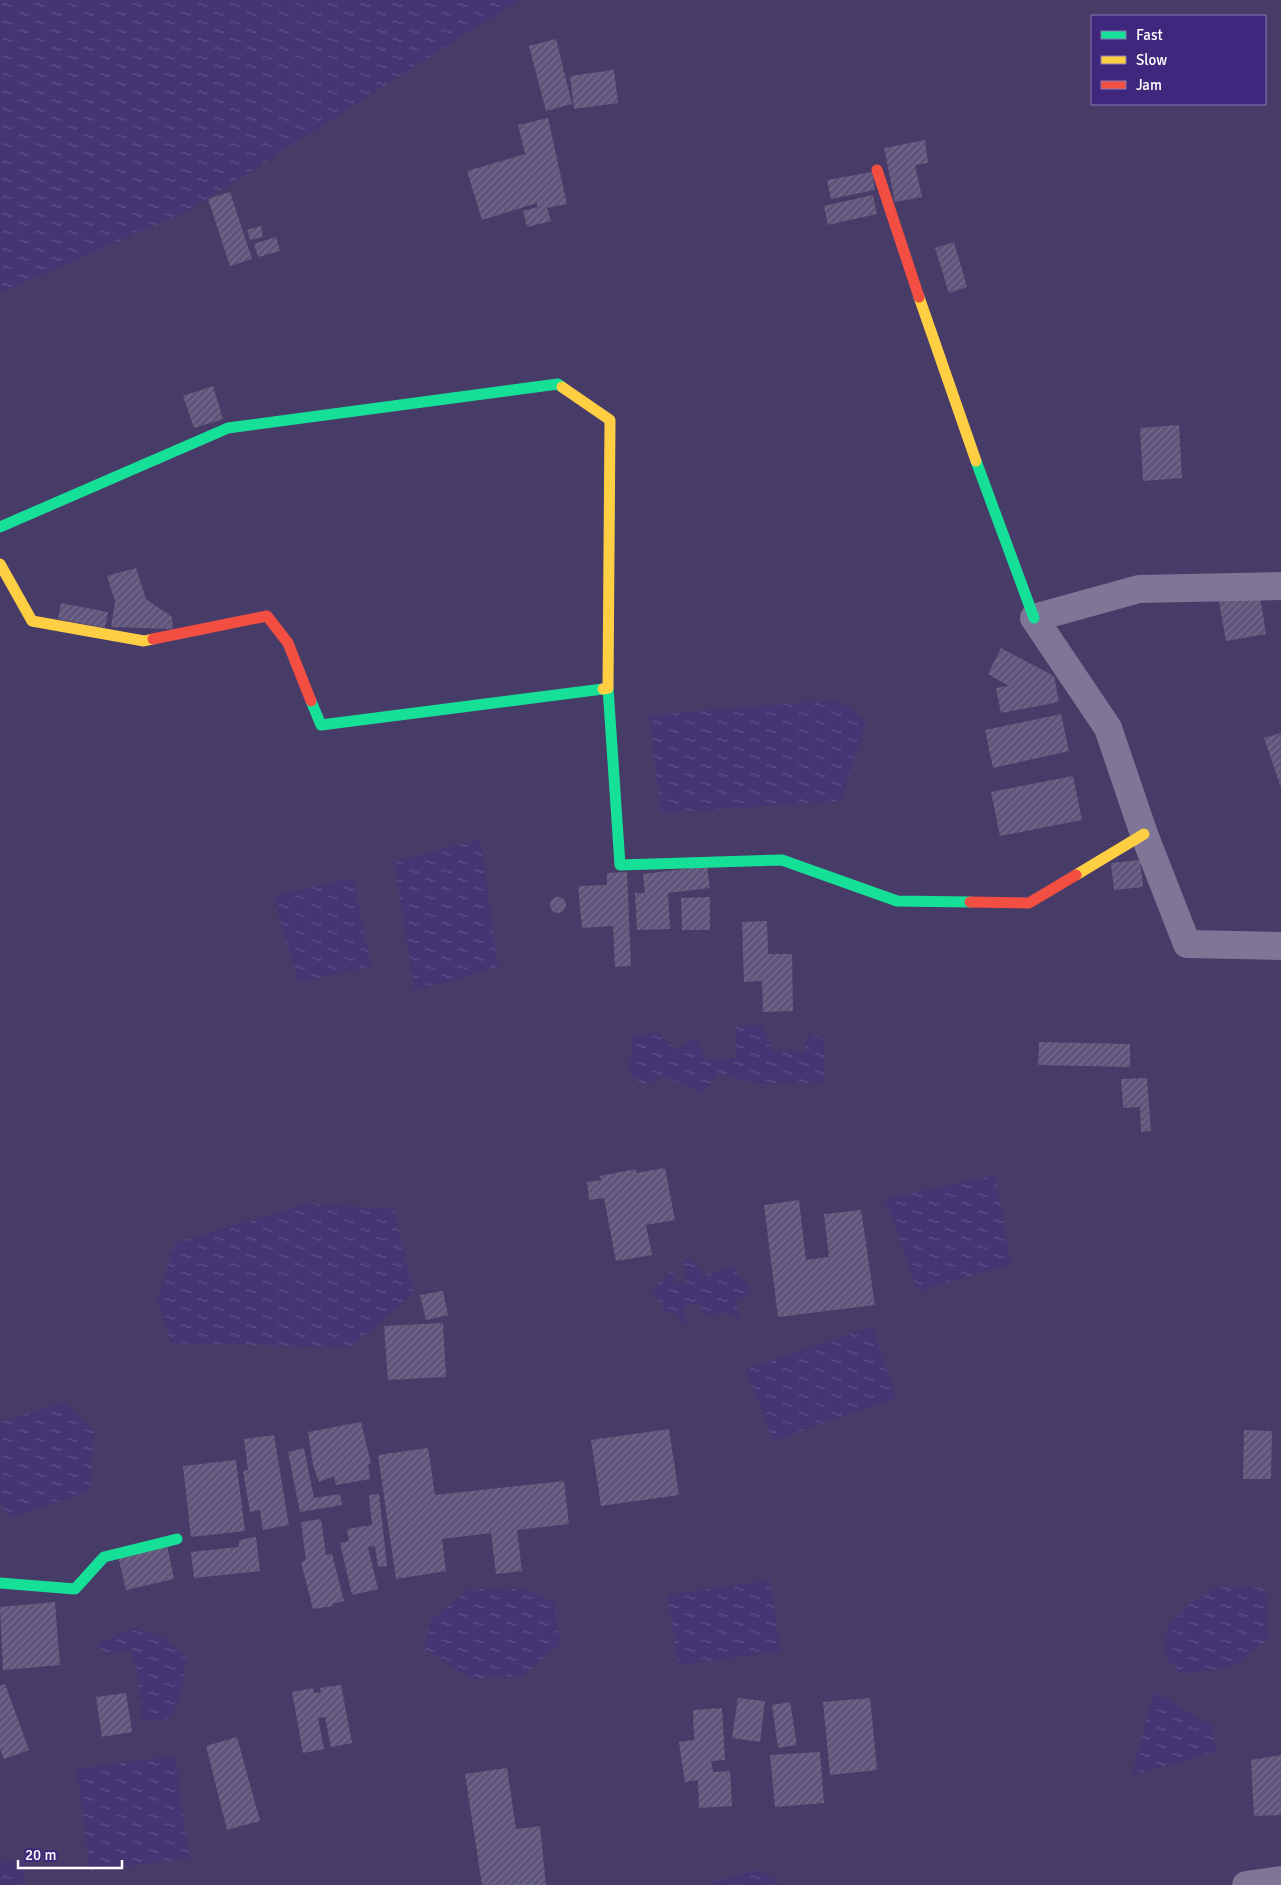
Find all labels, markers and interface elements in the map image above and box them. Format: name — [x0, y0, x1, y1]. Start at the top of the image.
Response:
legend — [1091, 15, 1266, 105]
text: Fast — [1136, 26, 1163, 44]
text: Slow — [1136, 51, 1167, 69]
text: Jam — [1136, 76, 1162, 94]
scale bar — [18, 1838, 121, 1870]
text: 20 m — [25, 1846, 56, 1864]

